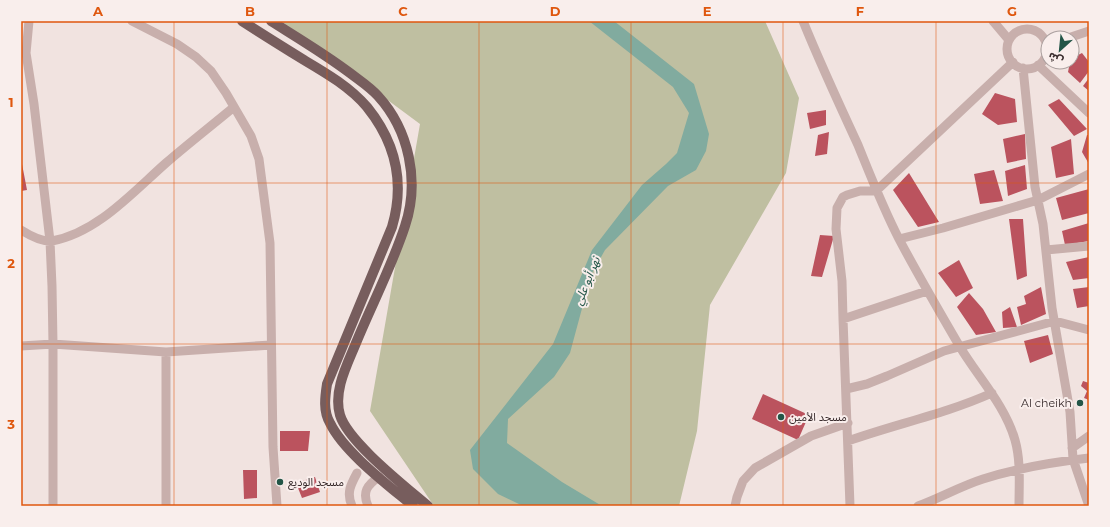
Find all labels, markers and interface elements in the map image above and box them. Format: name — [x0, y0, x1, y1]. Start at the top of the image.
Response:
text: A — [92, 3, 104, 19]
text: B — [245, 3, 255, 19]
text: C — [398, 3, 408, 19]
text: D — [550, 3, 561, 19]
text: E — [703, 3, 712, 19]
text: F — [856, 3, 864, 19]
text: G — [1007, 3, 1017, 19]
north arrow — [1040, 30, 1080, 70]
text: ش — [1046, 49, 1065, 69]
text: 1 — [8, 94, 14, 110]
water label: نهر أبو علي — [570, 253, 606, 308]
text: 2 — [7, 255, 15, 271]
place label: Al cheikh — [1021, 396, 1072, 410]
marker: Al cheikh — [1075, 398, 1085, 408]
place label: مسجد الأمين — [789, 410, 847, 424]
marker: مسجد الأمين — [776, 412, 786, 422]
text: 3 — [6, 416, 15, 432]
place label: مسجد الوديع — [288, 475, 344, 490]
marker: مسجد الوديع — [275, 477, 285, 487]

